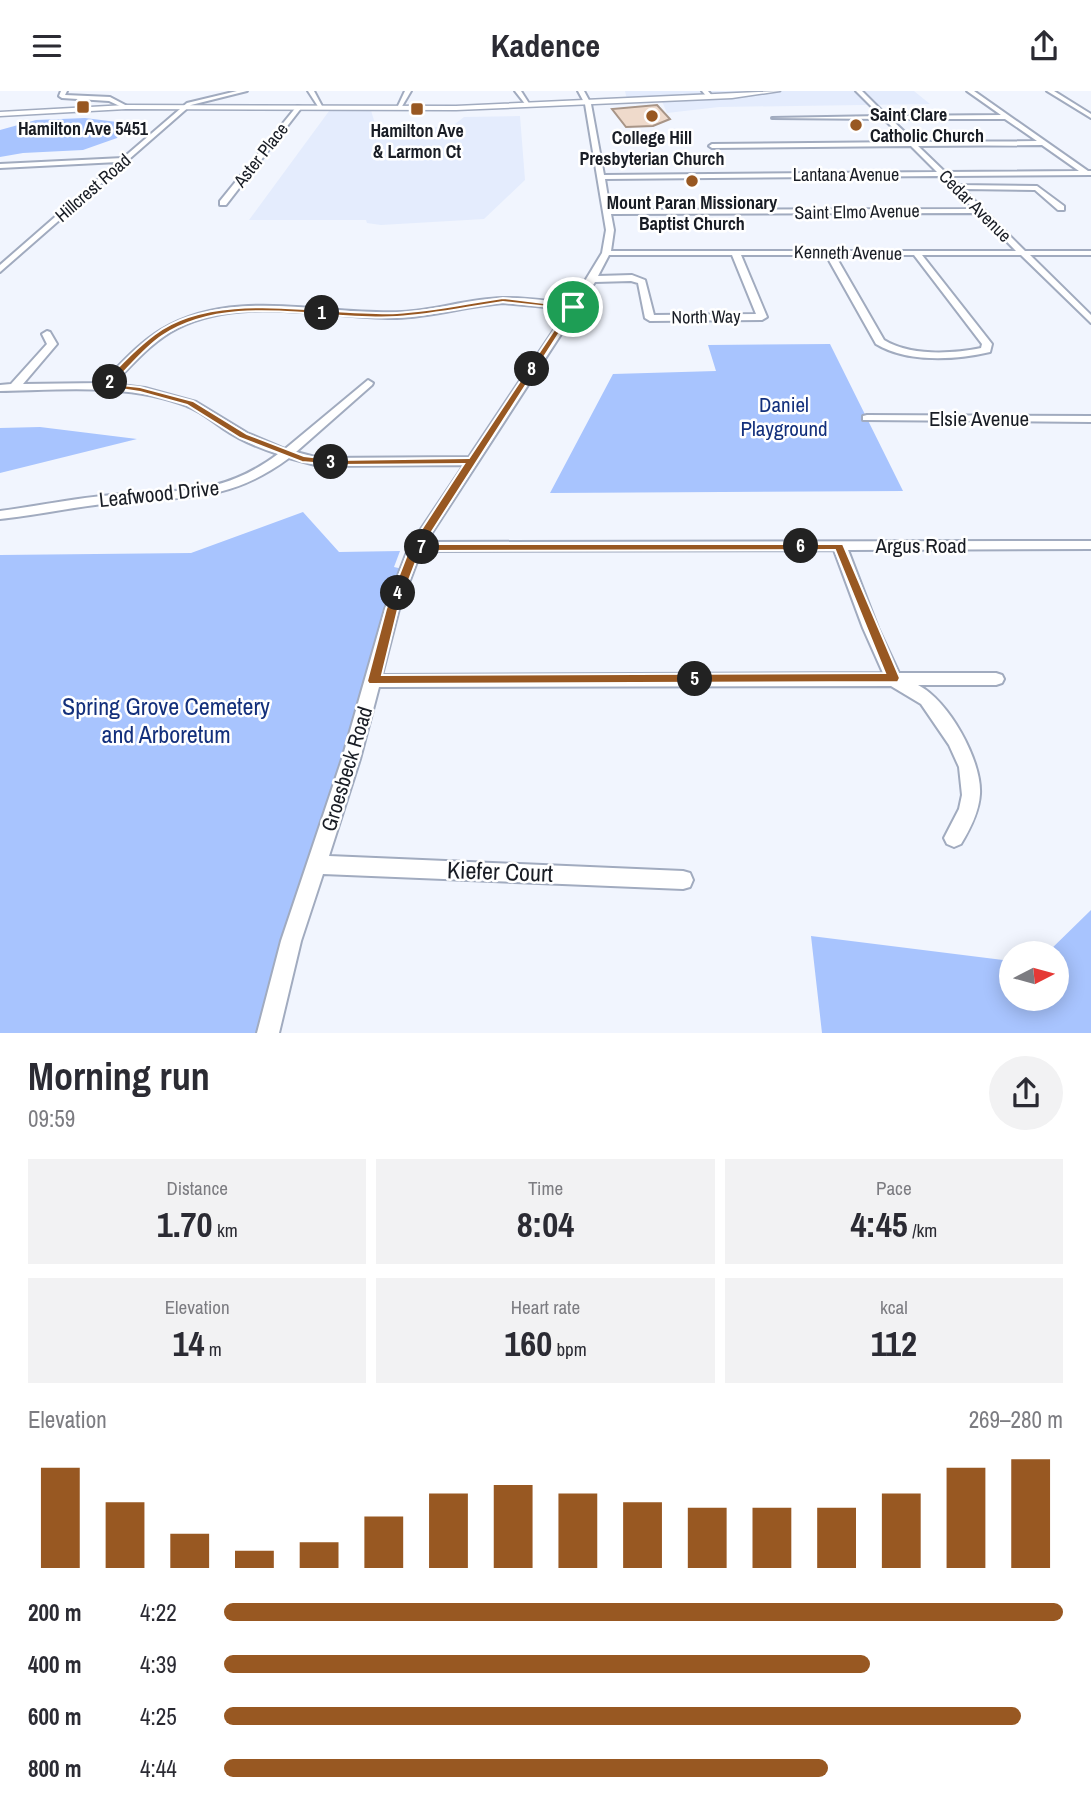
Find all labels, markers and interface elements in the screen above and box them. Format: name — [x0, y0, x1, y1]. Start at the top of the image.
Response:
text: Kadence — [491, 24, 600, 67]
icon: menu — [28, 27, 66, 65]
icon: share — [1025, 27, 1063, 65]
marker: Hamilton Ave 5451 — [75, 99, 91, 115]
marker: Hamilton Ave & Larmon Ct — [409, 101, 425, 117]
place label: Saint Clare Catholic Church — [870, 102, 984, 148]
marker: College Hill Presbyterian Church — [644, 108, 660, 124]
place label: Hamilton Ave 5451 — [18, 116, 149, 141]
street label: Aster Place — [227, 117, 294, 193]
marker: Saint Clare Catholic Church — [848, 117, 864, 133]
place label: Hamilton Ave & Larmon Ct — [370, 118, 464, 164]
place label: College Hill Presbyterian Church — [579, 125, 725, 171]
street label: Hillcrest Road — [49, 148, 136, 227]
street label: Lantana Avenue — [793, 162, 899, 187]
street label: Cedar Avenue — [934, 164, 1017, 247]
marker: Mount Paran Missionary Baptist Church — [684, 173, 700, 189]
place label: Mount Paran Missionary Baptist Church — [607, 190, 778, 236]
street label: Saint Elmo Avenue — [794, 198, 920, 225]
street label: Kenneth Avenue — [794, 239, 902, 266]
pin — [543, 277, 603, 337]
icon: arrive — [554, 288, 592, 326]
pin: 1 — [304, 295, 340, 331]
text: 1 — [317, 299, 326, 325]
street label: North Way — [671, 303, 741, 330]
pin: 8 — [514, 351, 550, 387]
text: 8 — [527, 355, 536, 381]
pin: 2 — [92, 365, 128, 399]
text: 2 — [105, 368, 114, 394]
park label: Daniel Playground — [740, 390, 828, 443]
street label: Elsie Avenue — [929, 404, 1029, 433]
pin: 3 — [314, 445, 348, 479]
text: 3 — [326, 448, 335, 474]
street label: Leafwood Drive — [97, 473, 220, 514]
pin: 7 — [404, 529, 440, 565]
pin: 6 — [784, 529, 818, 563]
street label: Argus Road — [875, 531, 966, 560]
text: 6 — [796, 532, 805, 558]
text: 7 — [417, 533, 426, 559]
pin: 4 — [380, 575, 416, 611]
text: 4 — [393, 579, 402, 605]
pin: 5 — [678, 661, 712, 697]
text: 5 — [690, 665, 699, 691]
park label: Spring Grove Cemetery and Arboretum — [62, 690, 270, 750]
street label: Groesbeck Road — [314, 703, 379, 835]
street label: Kiefer Court — [446, 853, 554, 889]
north arrow — [999, 941, 1069, 1011]
map controls — [999, 941, 1069, 1011]
text: Morning run — [28, 1051, 210, 1102]
button: share — [989, 1056, 1063, 1130]
text: 09:59 — [28, 1103, 75, 1134]
text: Distance — [166, 1175, 228, 1201]
text: Time — [528, 1175, 563, 1201]
text: Pace — [876, 1175, 912, 1201]
text: 1.70 — [157, 1201, 213, 1248]
text: 8:04 — [517, 1201, 574, 1248]
text: 4:45 — [850, 1201, 908, 1248]
text: km — [213, 1217, 238, 1243]
text: /km — [908, 1217, 937, 1243]
text: Elevation — [165, 1294, 230, 1320]
text: Heart rate — [511, 1294, 580, 1320]
text: kcal — [880, 1294, 908, 1320]
text: 14 — [173, 1320, 204, 1367]
text: 160 — [504, 1320, 552, 1367]
text: 112 — [871, 1320, 917, 1367]
text: m — [204, 1336, 222, 1362]
text: bpm — [552, 1336, 587, 1362]
text: Elevation — [28, 1404, 107, 1435]
text: 269–280 m — [969, 1404, 1063, 1435]
text: 200 m — [28, 1597, 81, 1628]
text: 4:22 — [140, 1597, 177, 1628]
text: 400 m — [28, 1649, 81, 1680]
text: 4:39 — [140, 1649, 177, 1680]
text: 600 m — [28, 1701, 81, 1732]
text: 4:25 — [140, 1701, 177, 1732]
text: 800 m — [28, 1753, 81, 1784]
text: 4:44 — [140, 1753, 177, 1784]

